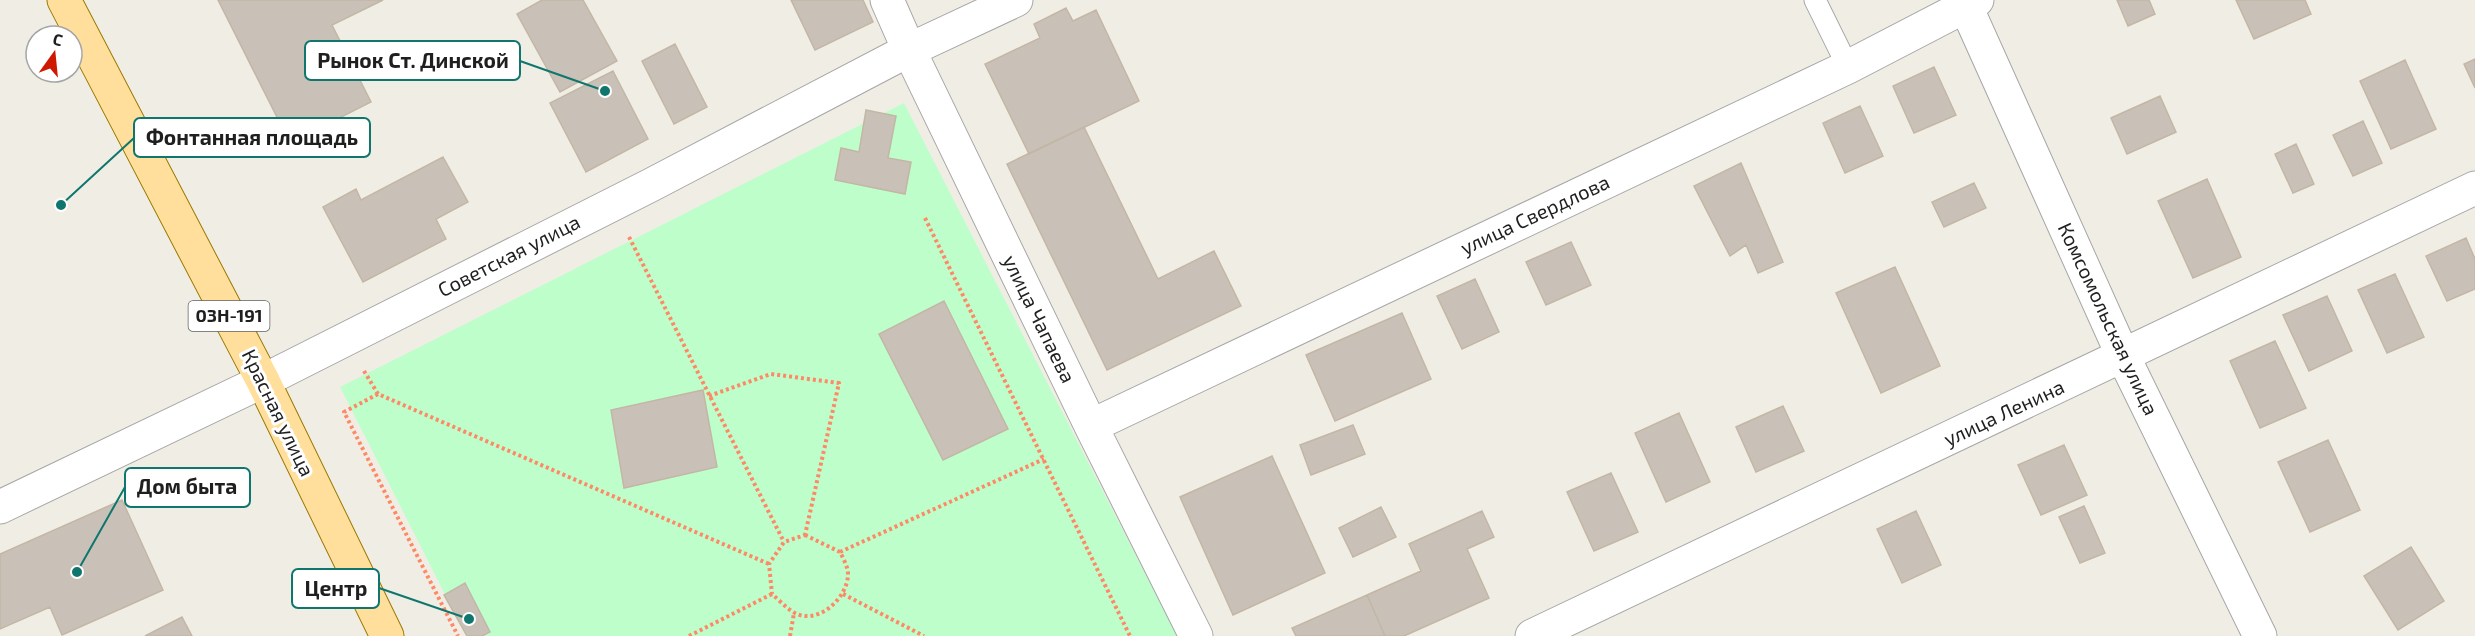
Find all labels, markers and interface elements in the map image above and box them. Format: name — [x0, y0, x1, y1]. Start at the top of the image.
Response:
north arrow — [24, 24, 84, 84]
text: С — [51, 29, 65, 49]
callout: Рынок Ст. Динской — [305, 41, 520, 80]
text: Рынок Ст. Динской — [317, 47, 509, 72]
callout: Фонтанная площадь — [134, 118, 370, 157]
text: Фонтанная площадь — [146, 124, 358, 149]
street label: улица Свердлова — [1456, 169, 1613, 260]
street label: Советская улица — [433, 209, 584, 302]
street label: Комсомольская улица — [2053, 218, 2164, 419]
street label: улица Чапаева — [998, 251, 1081, 387]
road number: 03Н-191 — [188, 301, 270, 331]
street label: Красная улица — [237, 345, 320, 480]
street label: улица Ленина — [1940, 374, 2068, 451]
callout: Дом быта — [125, 468, 250, 507]
text: Дом быта — [137, 473, 237, 498]
callout: Центр — [292, 569, 379, 608]
text: Центр — [305, 575, 368, 600]

